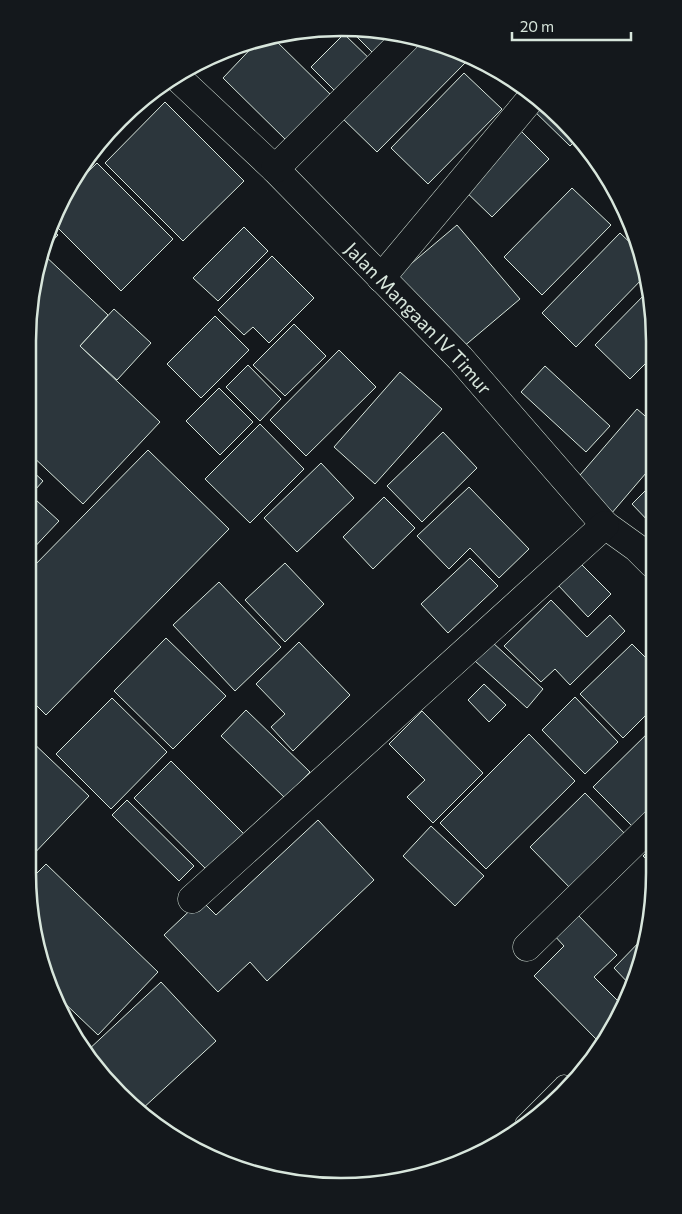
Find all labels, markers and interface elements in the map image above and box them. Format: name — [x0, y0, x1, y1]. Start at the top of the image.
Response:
scale bar — [512, 10, 631, 42]
text: 20 m — [520, 17, 554, 35]
street label: Jalan Mangaan IV Timur — [341, 237, 498, 399]

